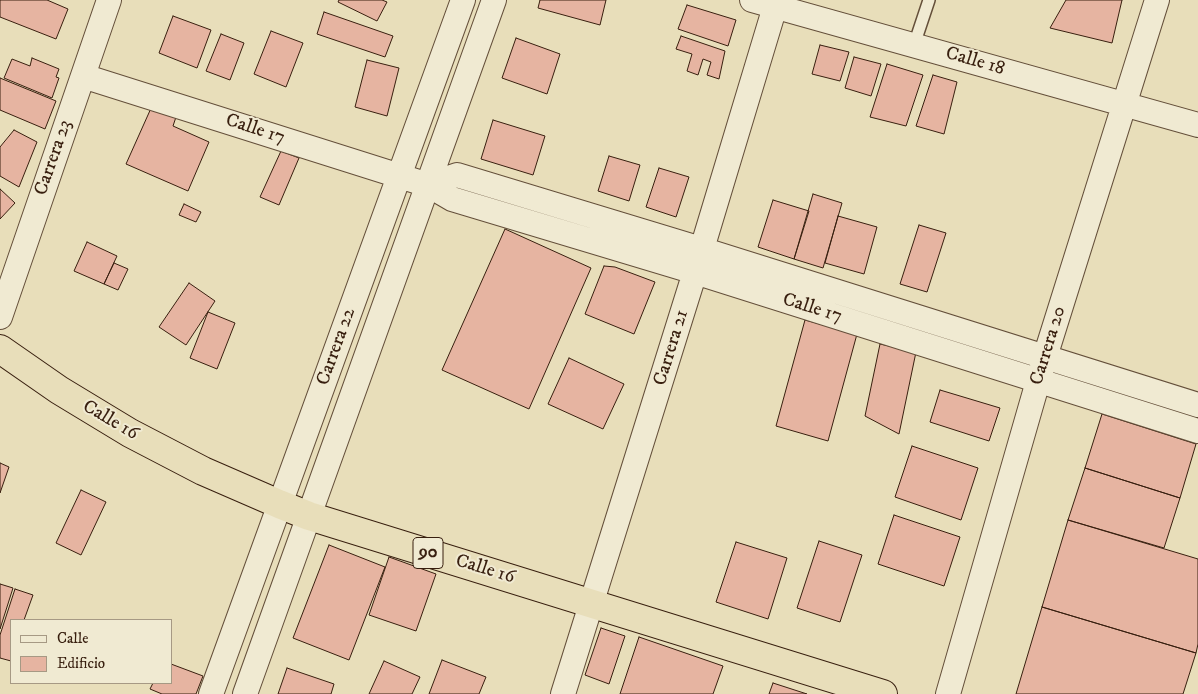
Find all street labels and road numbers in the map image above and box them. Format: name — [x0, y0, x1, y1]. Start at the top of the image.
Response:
street label: Calle 18 — [943, 43, 1007, 81]
street label: Calle 17 — [222, 110, 288, 150]
street label: Carrera 23 — [30, 117, 78, 199]
street label: Calle 17 — [780, 289, 844, 329]
street label: Carrera 20 — [1026, 304, 1072, 388]
street label: Carrera 22 — [313, 305, 361, 389]
street label: Carrera 21 — [650, 307, 694, 389]
street label: Calle 16 — [78, 396, 142, 446]
road number: 90 — [413, 538, 443, 568]
street label: Calle 16 — [453, 550, 517, 590]

